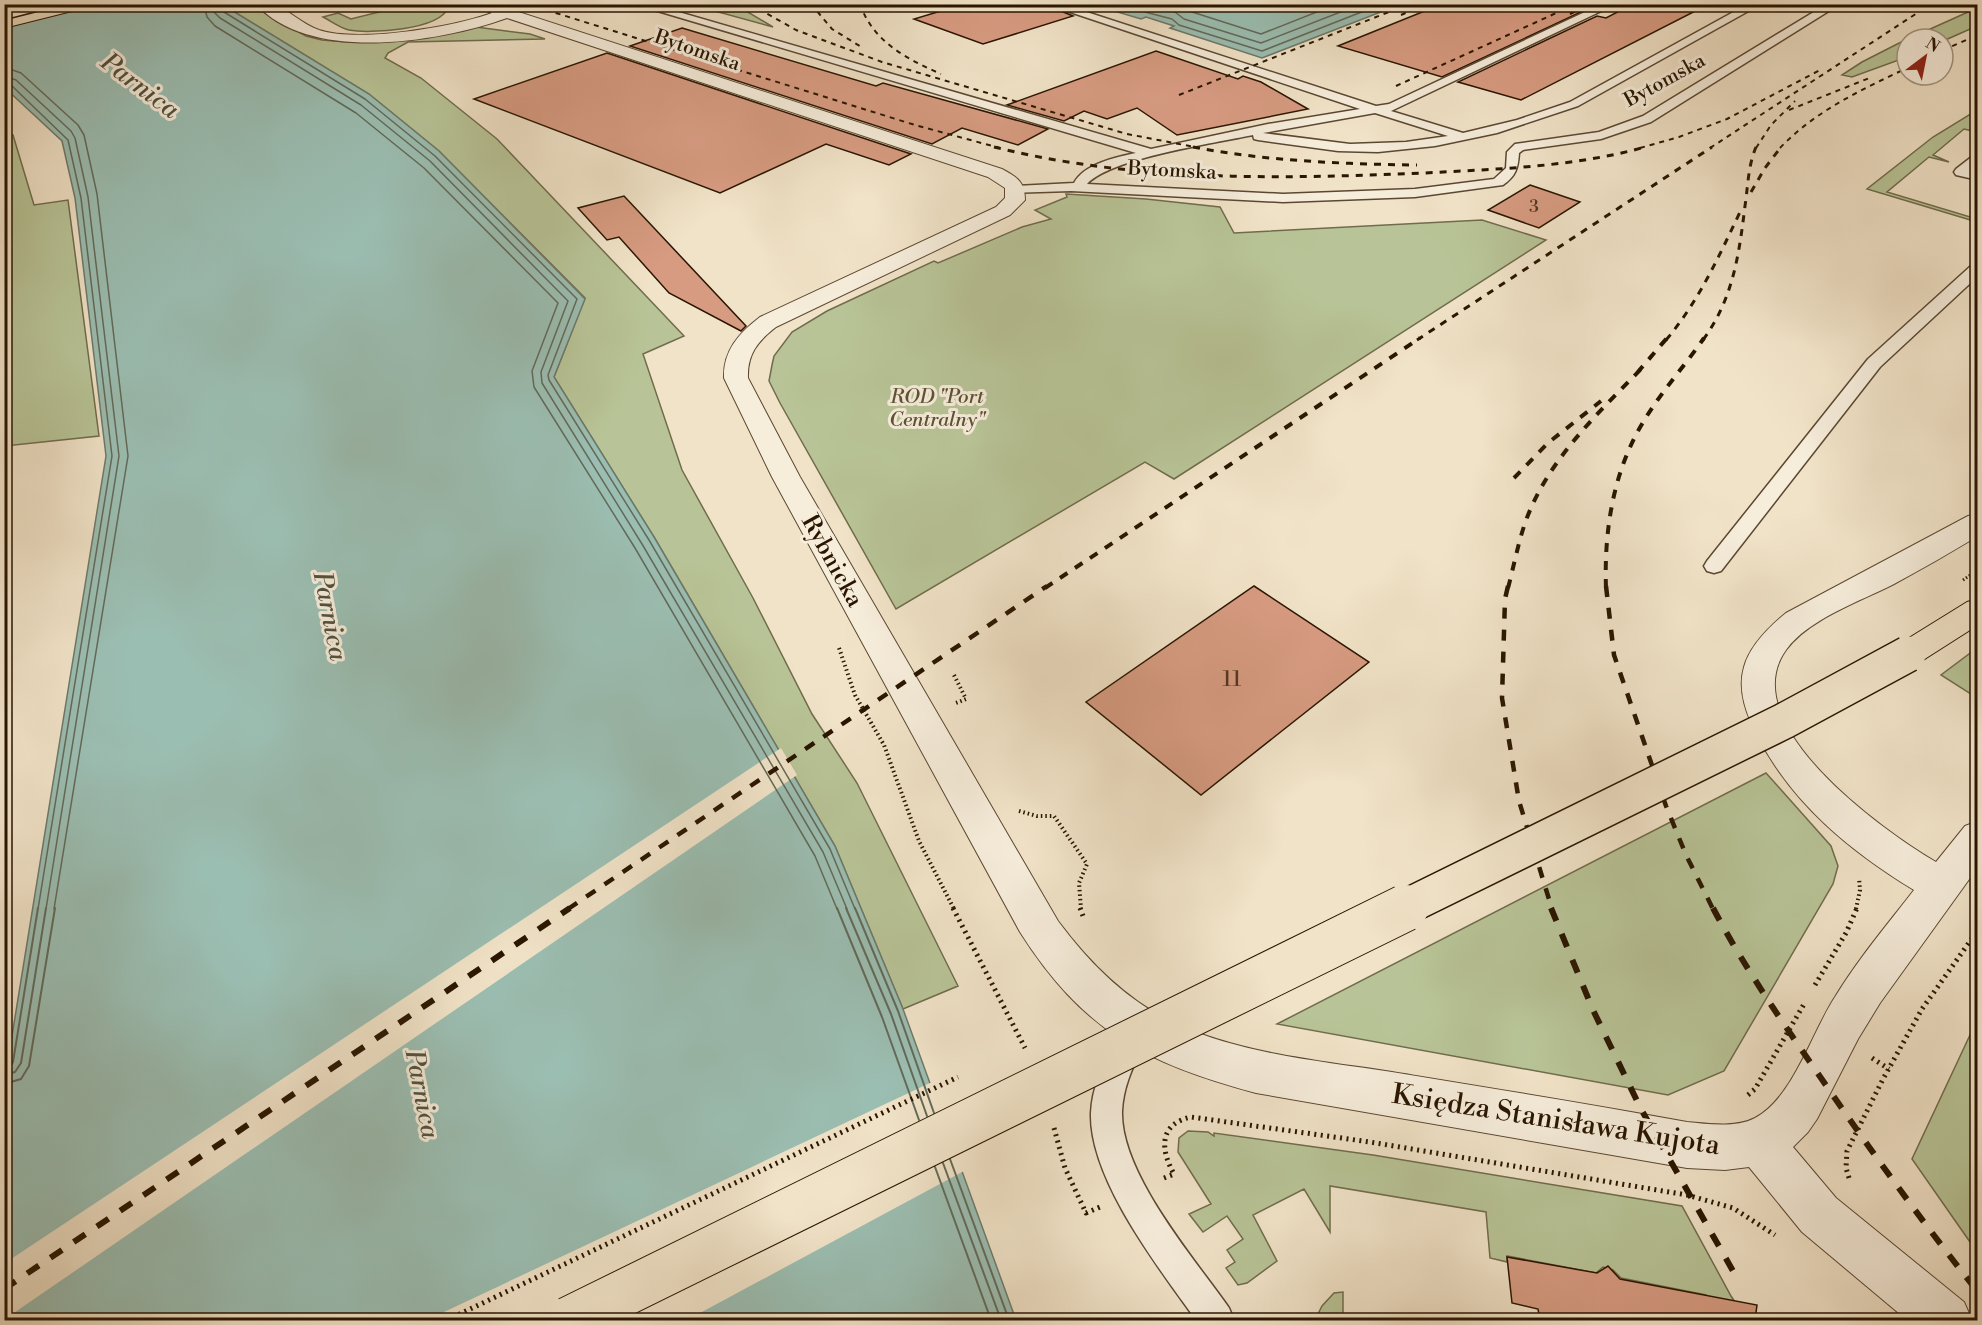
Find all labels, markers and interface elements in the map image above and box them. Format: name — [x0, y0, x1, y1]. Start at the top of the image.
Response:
street label: Bytomska — [650, 24, 744, 78]
north arrow — [1895, 27, 1955, 87]
text: N — [1922, 33, 1943, 57]
water label: Parnica — [94, 46, 186, 126]
street label: Bytomska — [1619, 48, 1711, 114]
street label: Bytomska — [1126, 156, 1218, 186]
house number: 3 — [1529, 195, 1539, 218]
park label: ROD "Port Centralny" — [889, 385, 987, 433]
street label: Rybnicka — [794, 509, 870, 613]
water label: Parnica — [306, 568, 354, 664]
house number: 11 — [1223, 667, 1241, 693]
water label: Parnica — [398, 1046, 446, 1142]
street label: Księdza Stanisława Kujota — [1389, 1077, 1723, 1163]

